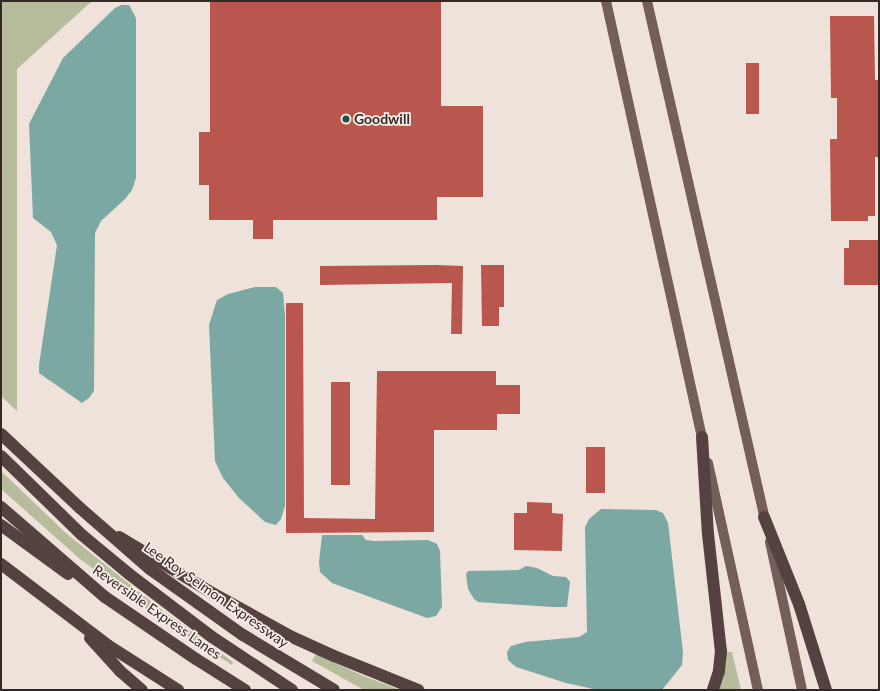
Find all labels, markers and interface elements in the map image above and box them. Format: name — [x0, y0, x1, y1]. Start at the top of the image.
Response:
place label: Goodwill — [354, 111, 410, 127]
marker: Goodwill — [341, 114, 351, 124]
street label: Lee Roy Selmon Expressway — [140, 538, 292, 652]
street label: Reversible Express Lanes — [90, 561, 224, 663]

